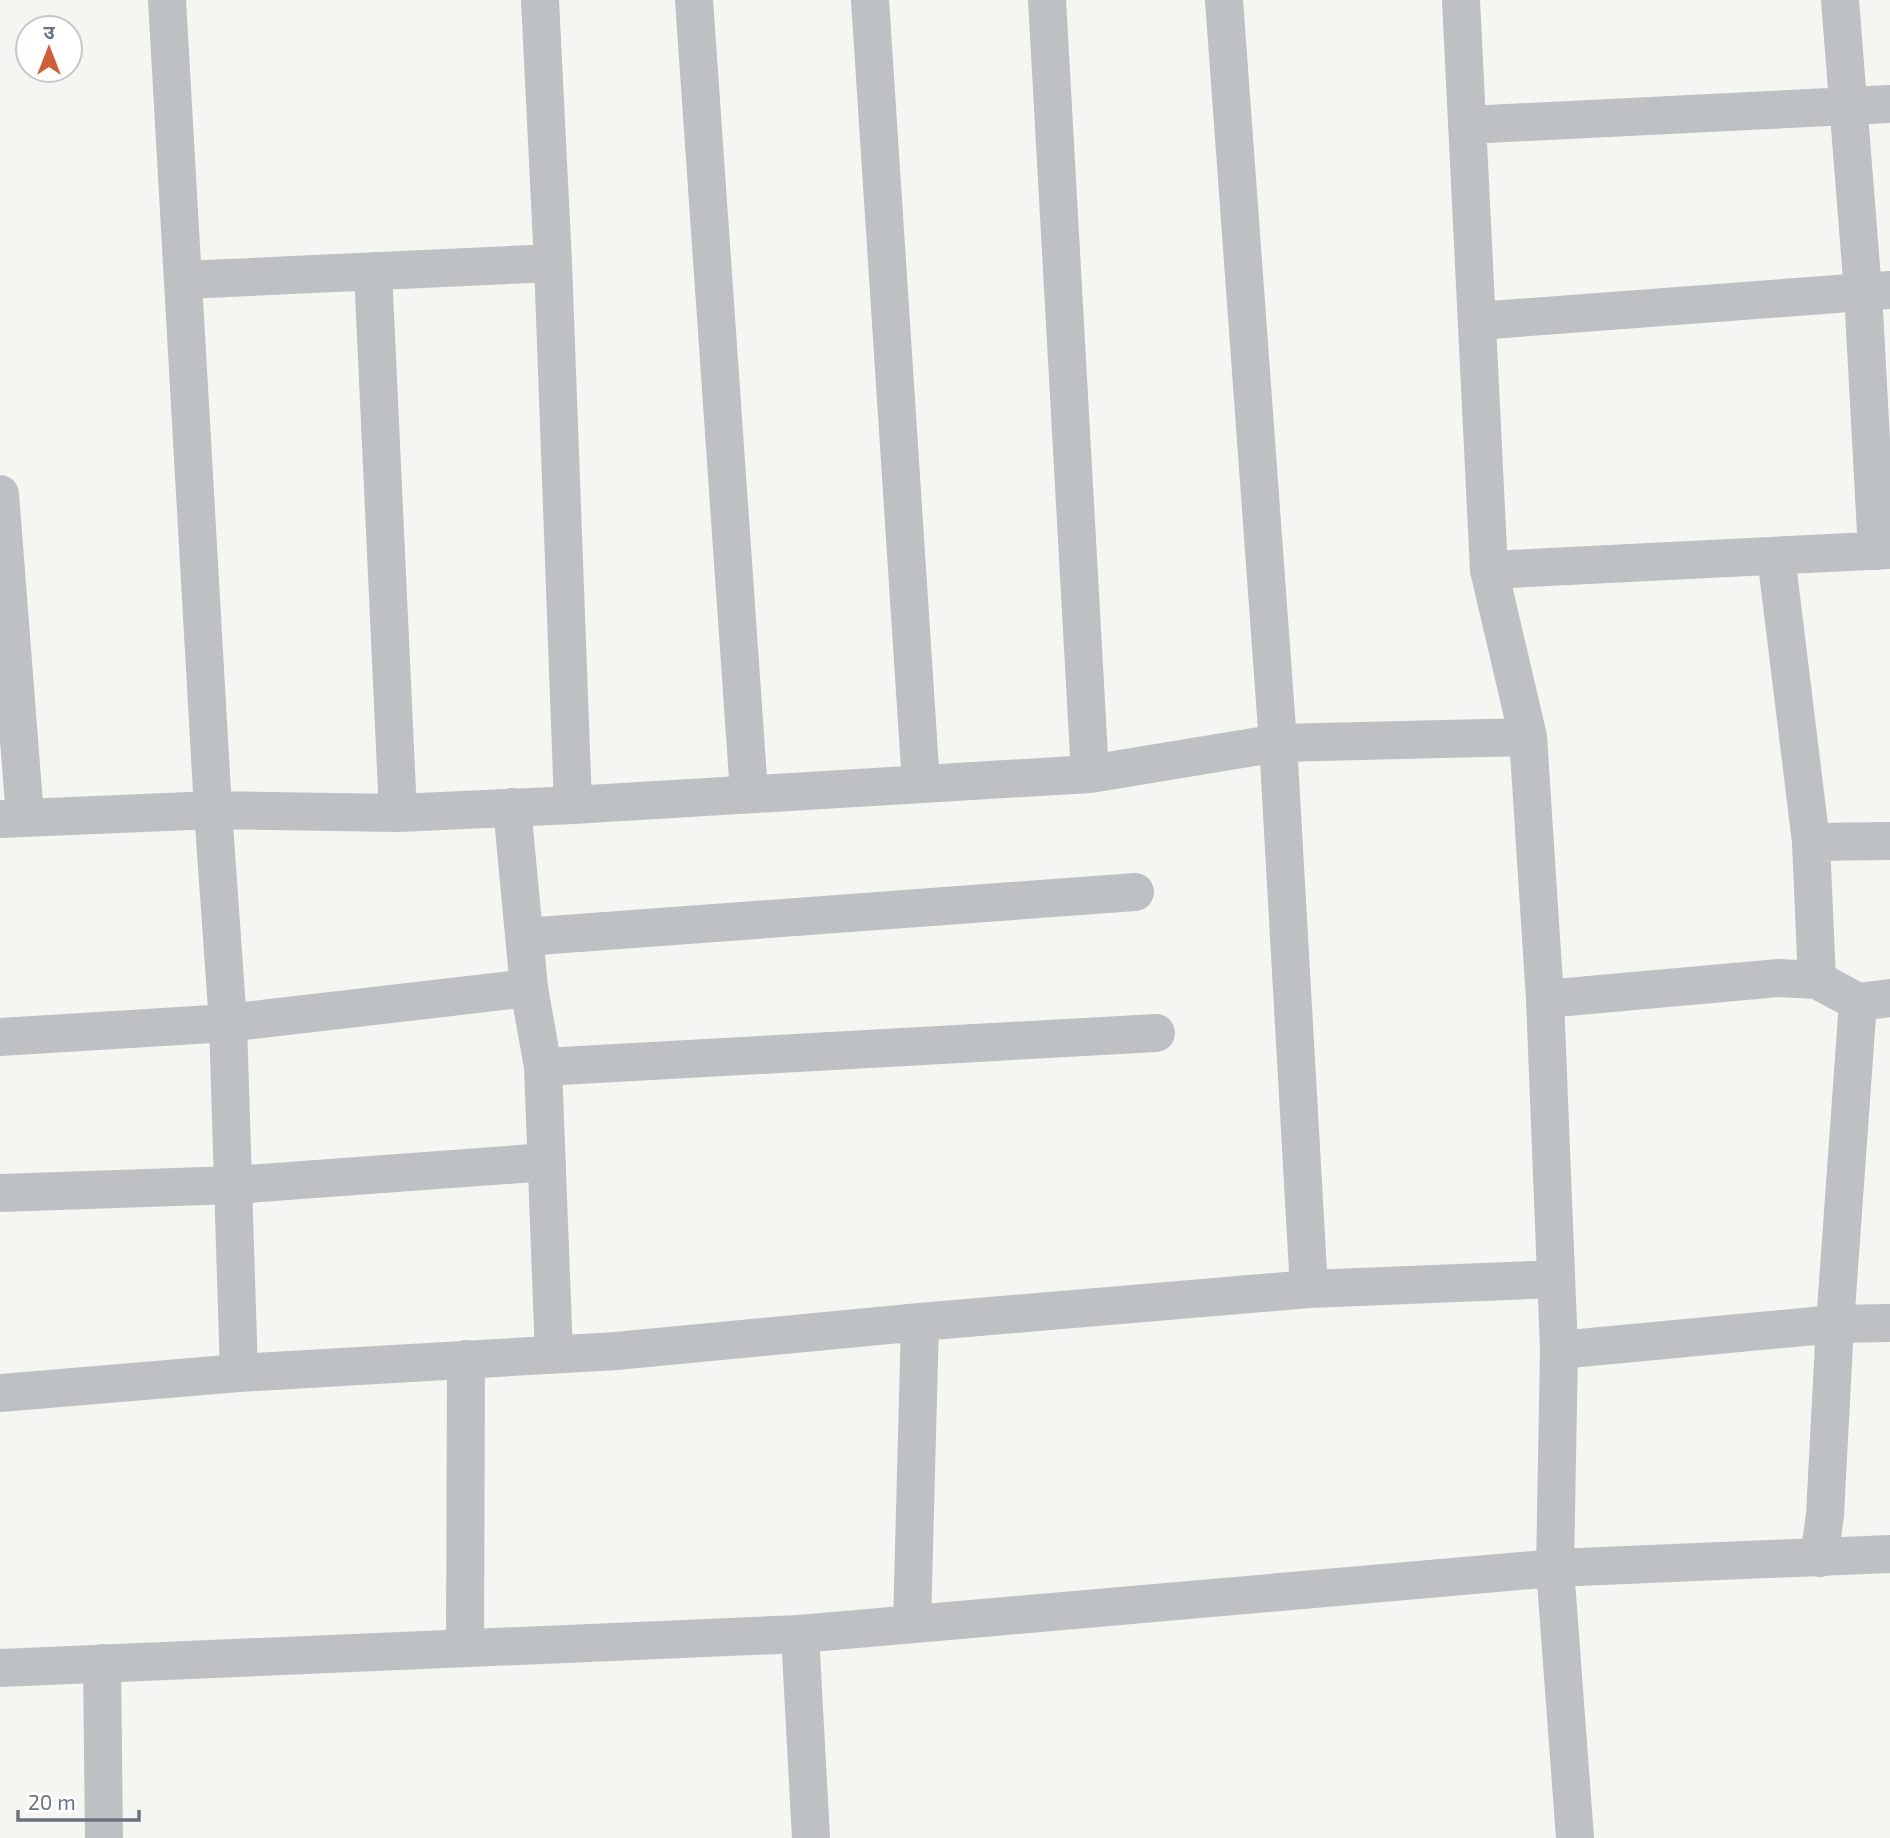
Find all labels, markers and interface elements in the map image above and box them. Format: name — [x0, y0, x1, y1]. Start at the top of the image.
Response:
north arrow — [14, 14, 84, 84]
text: उ — [43, 20, 55, 43]
scale bar — [18, 1778, 138, 1822]
text: 20 m — [28, 1789, 76, 1814]

